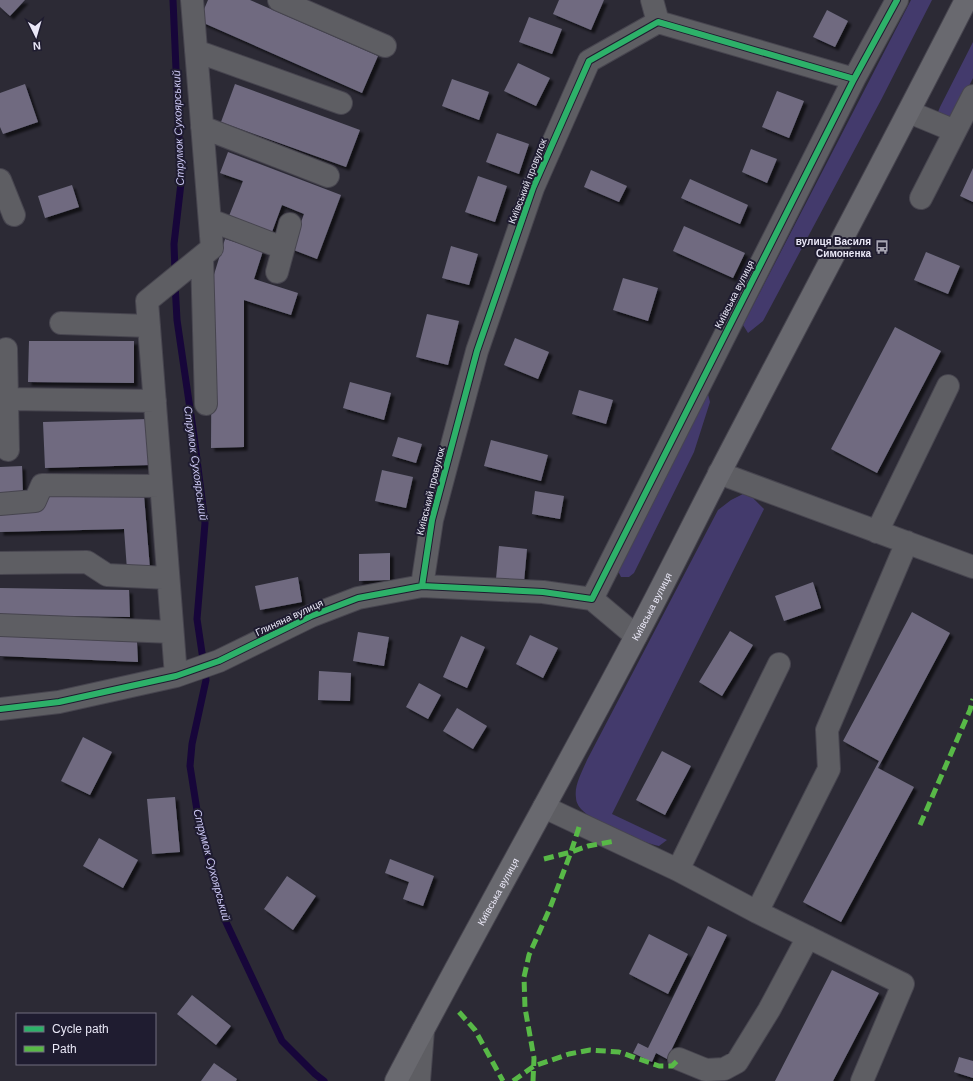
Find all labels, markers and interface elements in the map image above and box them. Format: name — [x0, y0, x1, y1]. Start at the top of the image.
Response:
north arrow — [16, 16, 56, 56]
text: N — [32, 40, 41, 52]
water label: Струмок Сухоярський — [170, 70, 186, 186]
street label: Київський провулок — [506, 137, 549, 225]
place label: вулиця Василя Симоненка — [796, 236, 871, 259]
bus stop icon: вулиця Василя Симоненка — [874, 239, 890, 255]
street label: Київська вулиця — [713, 258, 756, 330]
water label: Струмок Сухоярський — [182, 405, 210, 521]
street label: Київський провулок — [414, 445, 447, 536]
street label: Київська вулиця — [630, 571, 674, 643]
street label: Глиняна вулиця — [254, 597, 325, 638]
water label: Струмок Сухоярський — [191, 808, 233, 922]
street label: Київська вулиця — [475, 856, 521, 927]
legend — [16, 1013, 156, 1065]
text: Cycle path — [52, 1022, 109, 1036]
text: Path — [52, 1042, 77, 1056]

